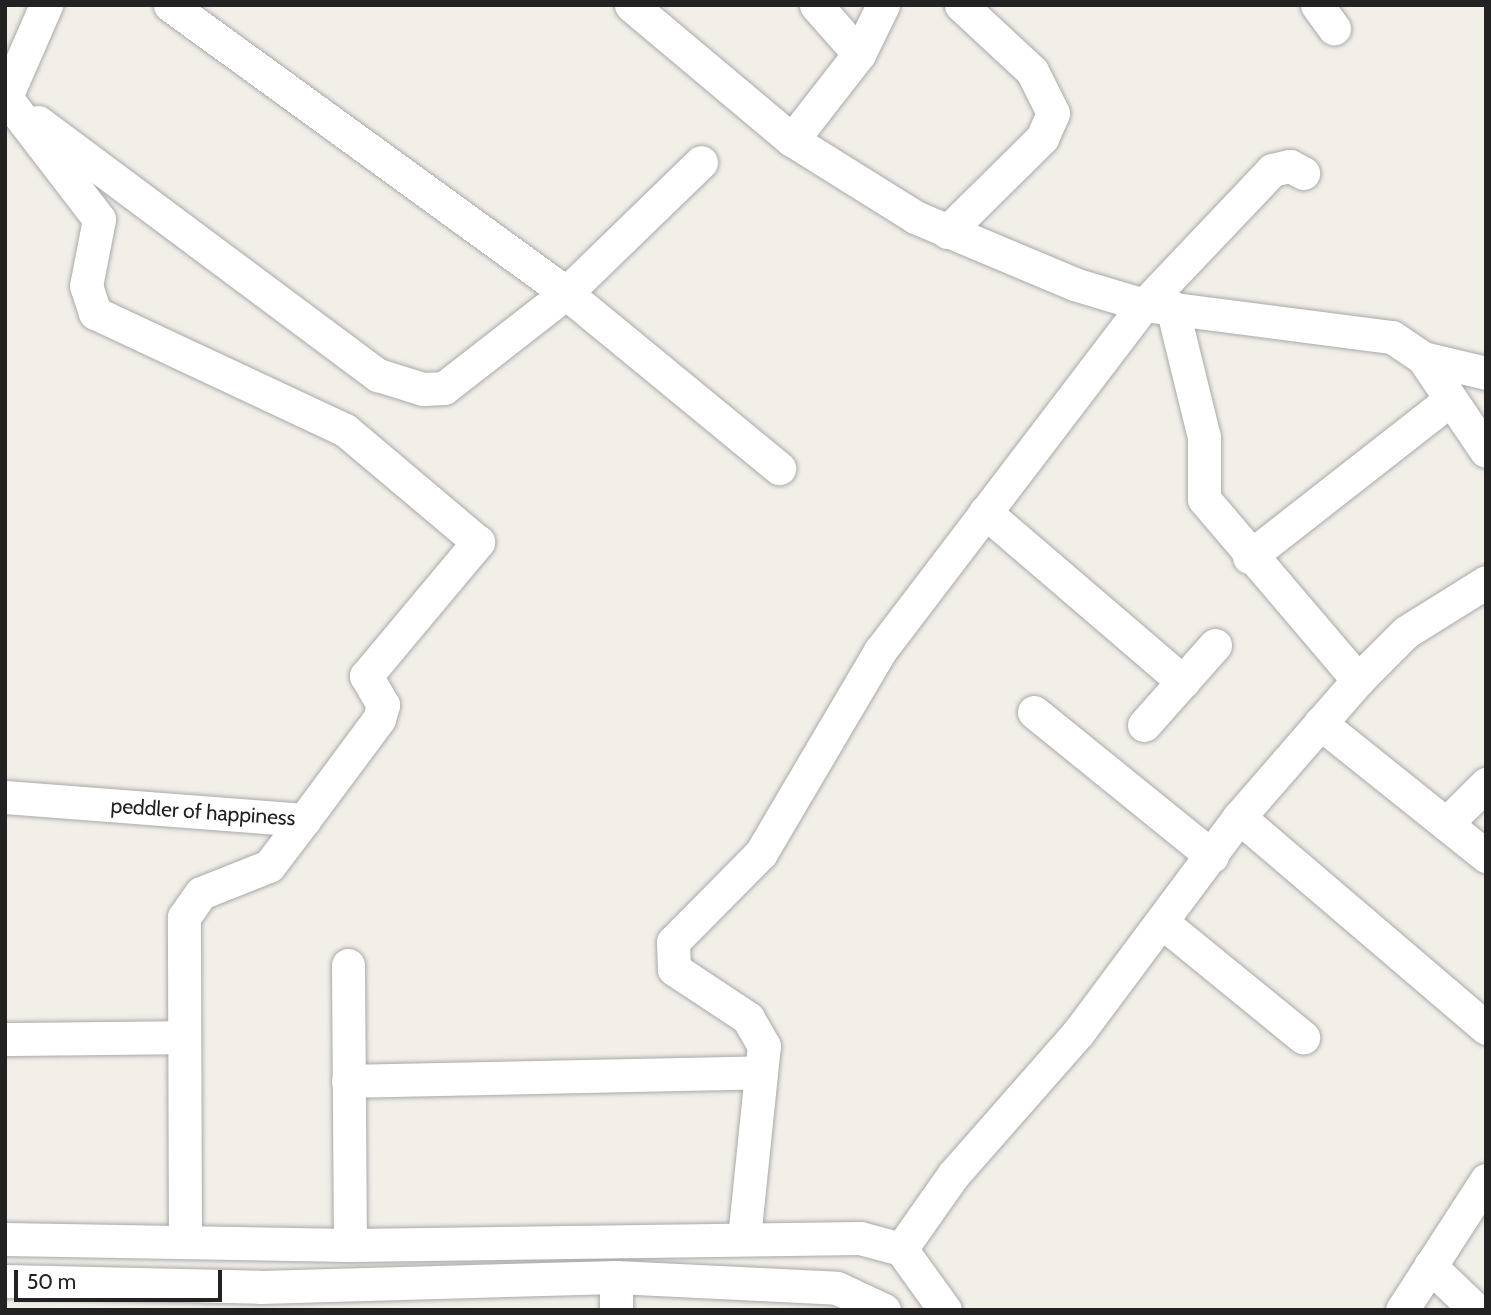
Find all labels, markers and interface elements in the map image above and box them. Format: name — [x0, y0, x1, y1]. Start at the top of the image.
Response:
street label: peddler of happiness — [110, 793, 296, 831]
scale bar — [18, 1256, 226, 1300]
text: 50 m — [27, 1269, 76, 1294]

